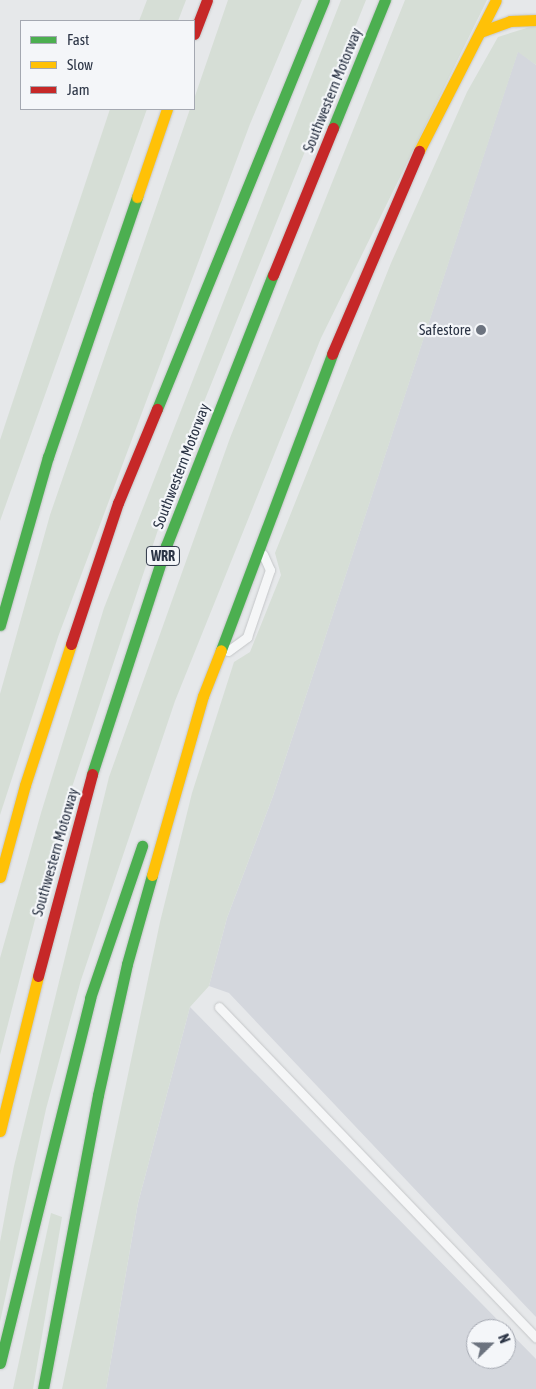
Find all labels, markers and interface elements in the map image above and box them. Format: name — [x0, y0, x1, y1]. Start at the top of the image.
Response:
legend — [20, 20, 195, 110]
street label: Southwestern Motorway — [299, 25, 365, 155]
text: Fast — [67, 31, 89, 48]
text: Slow — [67, 56, 93, 73]
text: Jam — [67, 81, 90, 98]
place label: Safestore — [419, 321, 471, 339]
marker: Safestore — [475, 324, 487, 336]
street label: Southwestern Motorway — [149, 401, 213, 531]
road number: WRR — [146, 544, 180, 568]
street label: Southwestern Motorway — [28, 786, 82, 918]
north arrow — [466, 1319, 516, 1369]
text: N — [495, 1332, 513, 1346]

